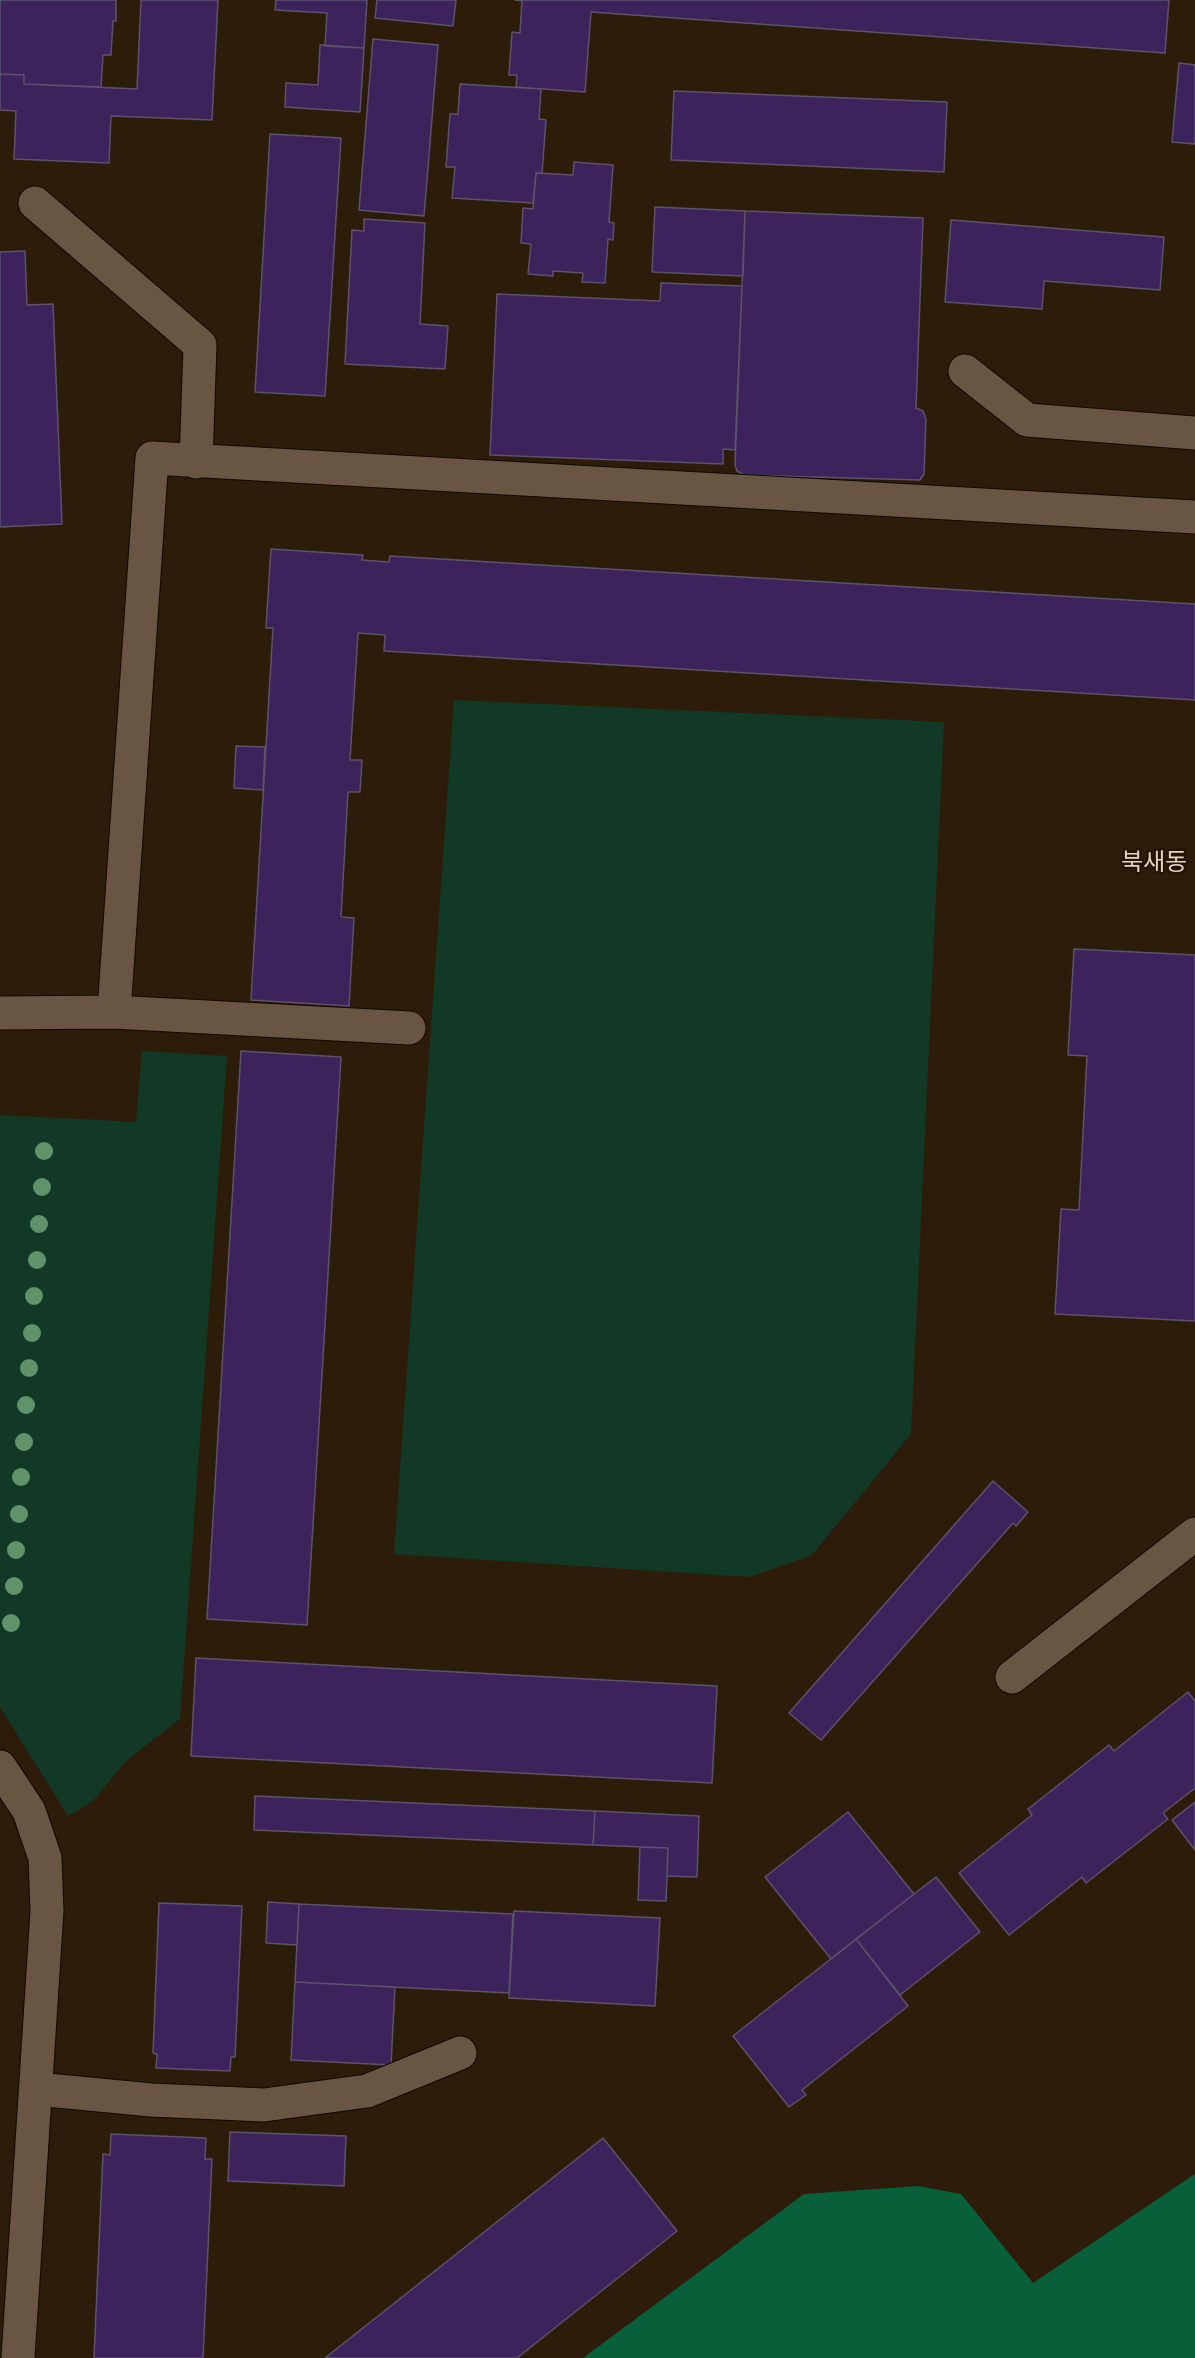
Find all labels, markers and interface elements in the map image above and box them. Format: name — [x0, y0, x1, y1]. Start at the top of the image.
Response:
district label: 북새동 — [1121, 851, 1187, 879]

